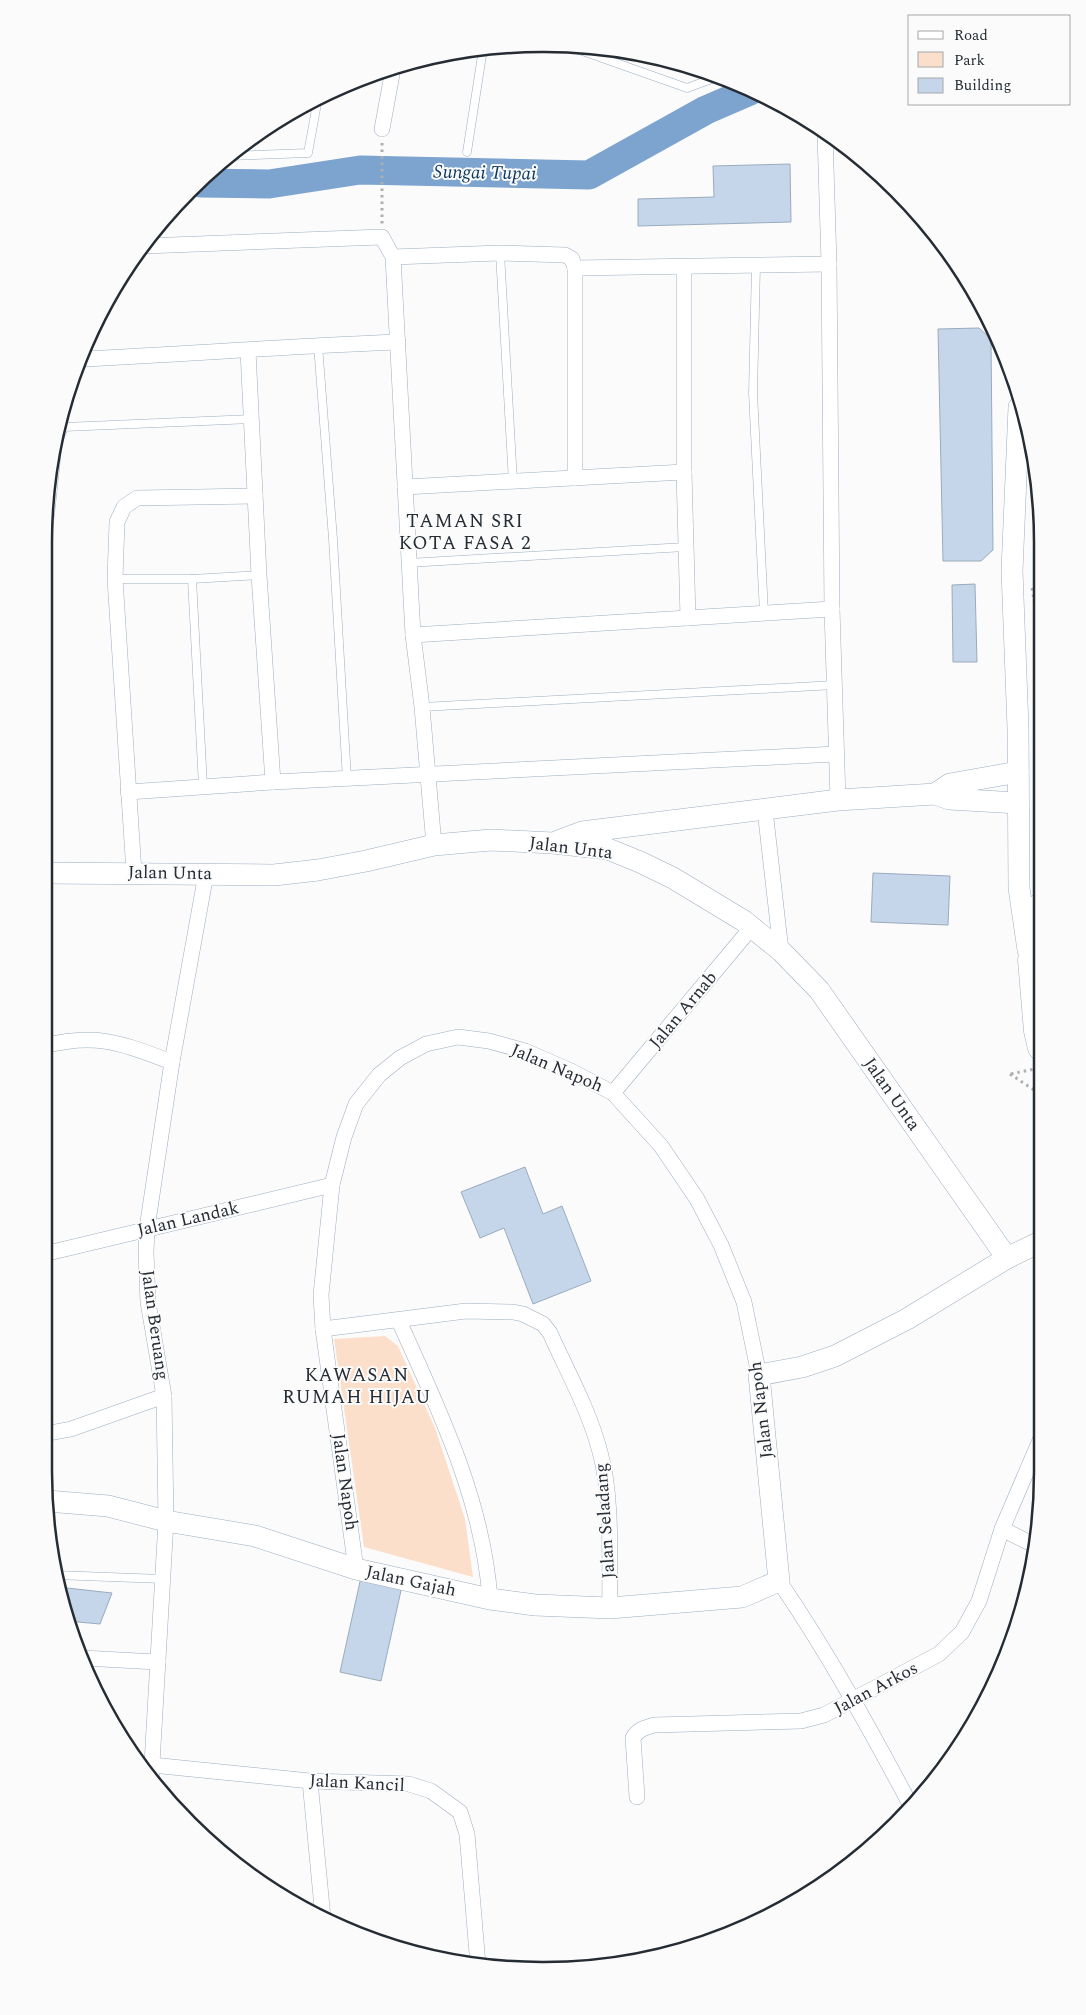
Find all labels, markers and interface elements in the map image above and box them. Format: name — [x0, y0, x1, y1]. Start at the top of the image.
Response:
legend — [908, 15, 1071, 105]
text: Road — [954, 24, 988, 47]
text: Park — [954, 49, 985, 72]
text: Building — [954, 74, 1011, 97]
water label: Sungai Tupai — [433, 158, 537, 188]
district label: TAMAN SRI KOTA FASA 2 — [398, 507, 532, 558]
street label: Jalan Unta — [528, 829, 615, 867]
street label: Jalan Unta — [128, 859, 212, 887]
street label: Jalan Arnab — [642, 965, 724, 1055]
street label: Jalan Napoh — [507, 1036, 607, 1100]
street label: Jalan Unta — [857, 1052, 927, 1136]
street label: Jalan Landak — [134, 1194, 242, 1244]
street label: Jalan Beruang — [134, 1268, 176, 1382]
street label: Jalan Napoh — [742, 1360, 780, 1460]
district label: KAWASAN RUMAH HIJAU — [282, 1361, 432, 1412]
street label: Jalan Napoh — [325, 1432, 365, 1532]
street label: Jalan Seladang — [587, 1462, 623, 1580]
street label: Jalan Gajah — [363, 1558, 459, 1604]
street label: Jalan Arkos — [829, 1654, 923, 1722]
street label: Jalan Kancil — [309, 1767, 405, 1799]

